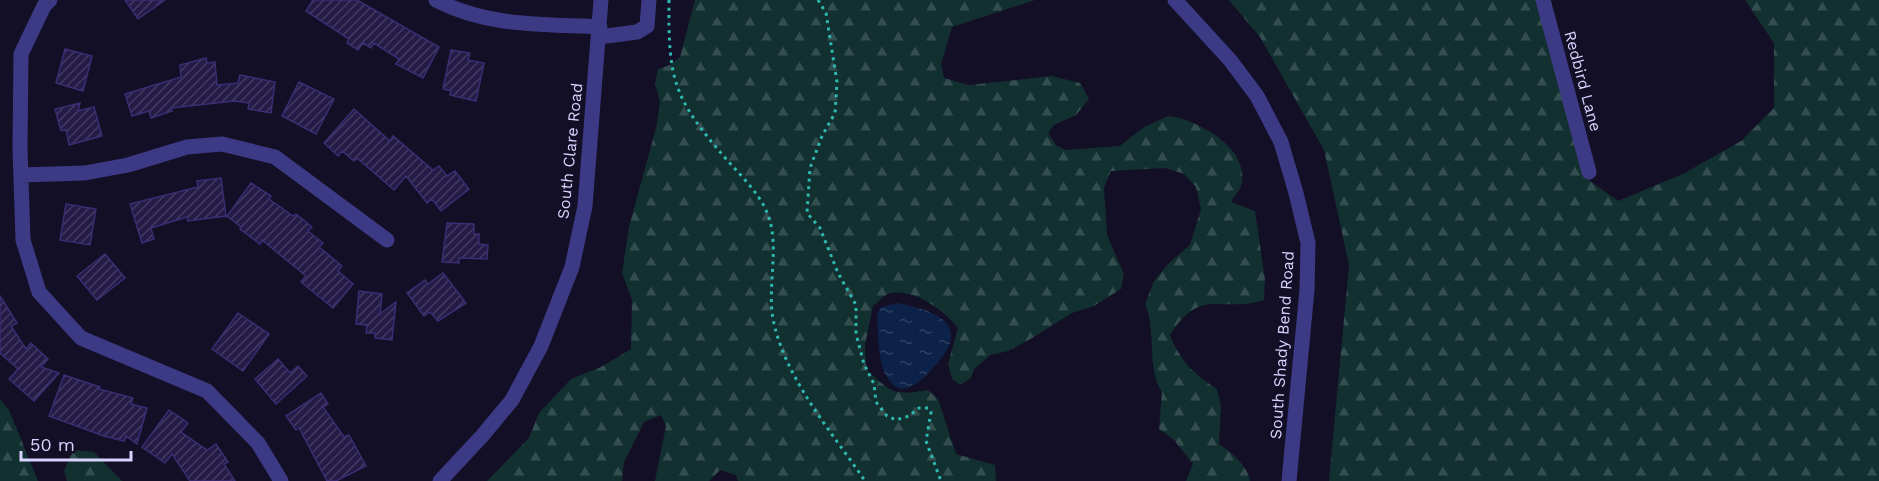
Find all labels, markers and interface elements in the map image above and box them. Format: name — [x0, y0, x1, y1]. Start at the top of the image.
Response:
street label: Redbird Lane — [1560, 29, 1606, 133]
street label: South Clare Road — [553, 82, 587, 220]
street label: South Shady Bend Road — [1266, 250, 1298, 440]
scale bar — [21, 424, 130, 462]
text: 50 m — [30, 434, 75, 455]

